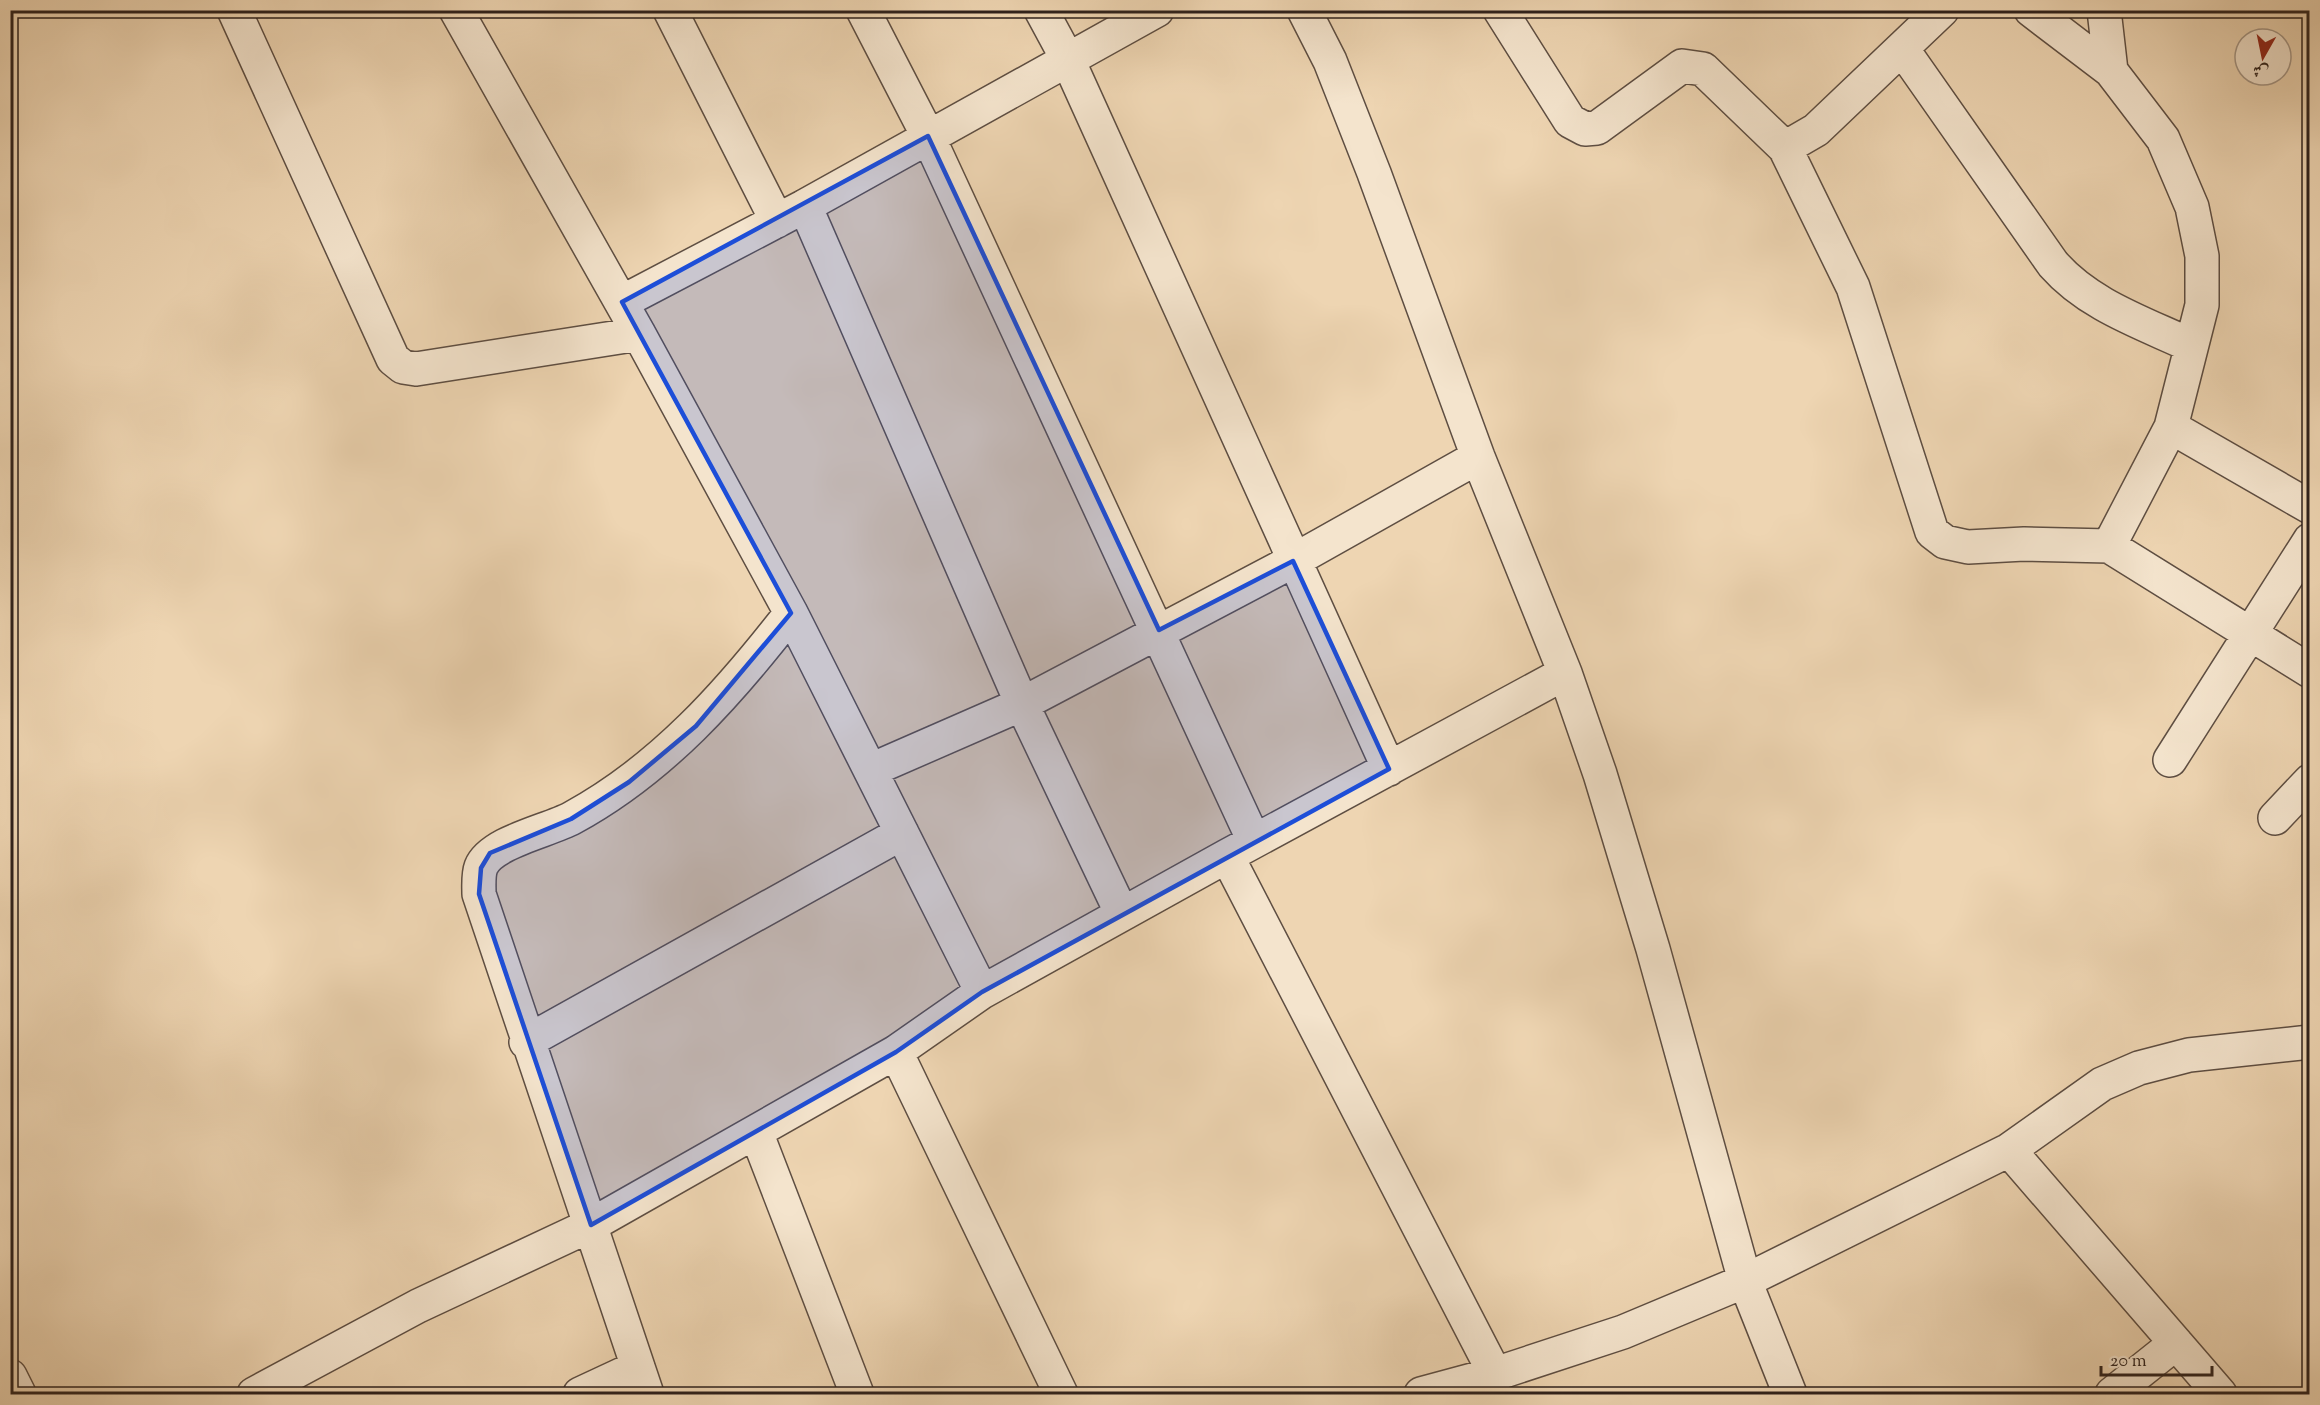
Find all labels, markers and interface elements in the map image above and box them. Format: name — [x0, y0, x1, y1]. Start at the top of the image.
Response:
north arrow — [2233, 27, 2293, 87]
text: ش — [2251, 57, 2271, 82]
scale bar — [2101, 1339, 2212, 1377]
text: 20 m — [2110, 1349, 2147, 1375]

